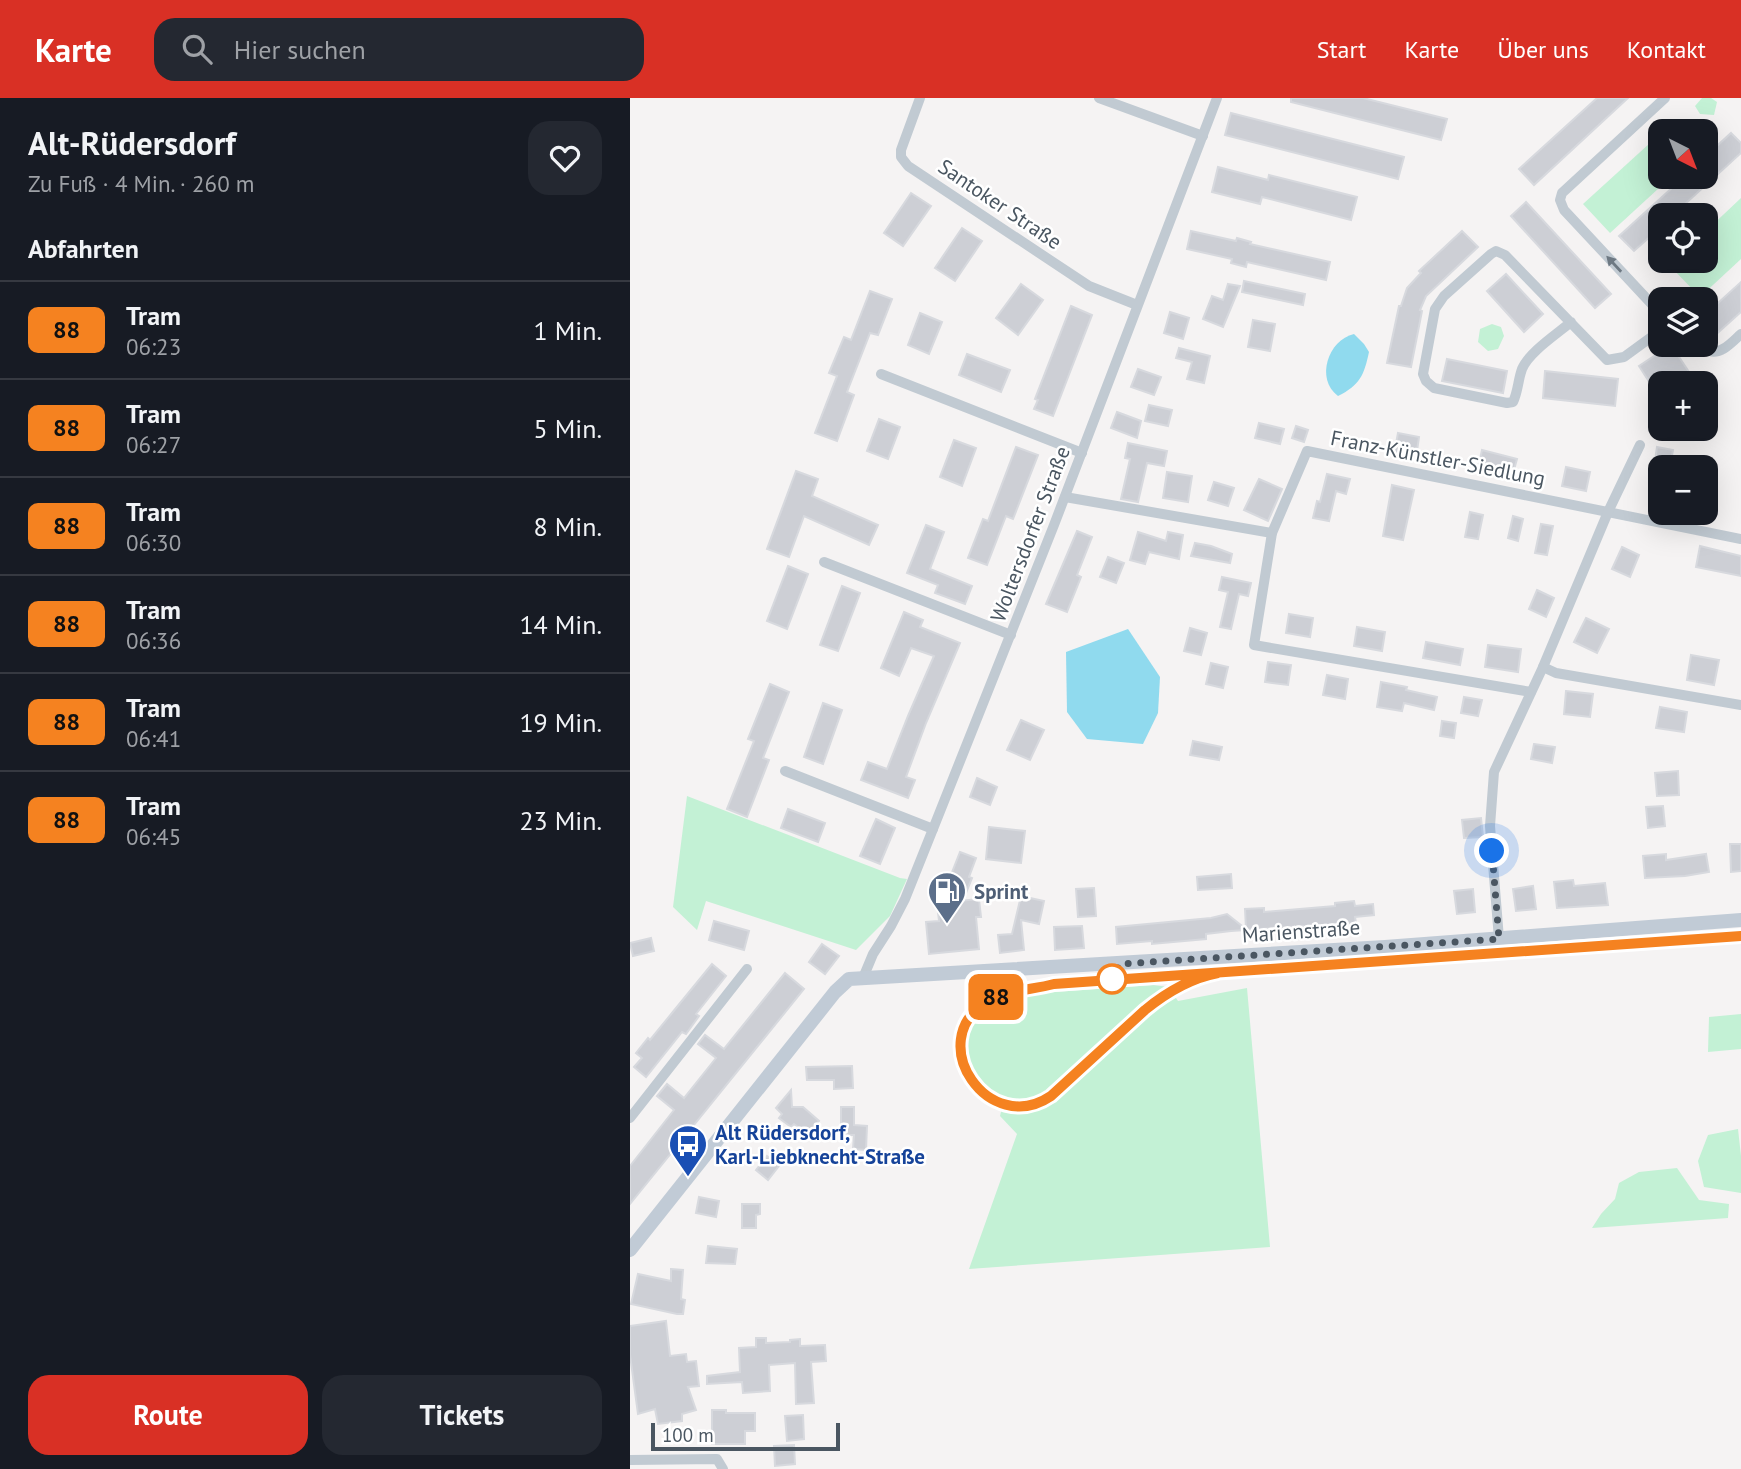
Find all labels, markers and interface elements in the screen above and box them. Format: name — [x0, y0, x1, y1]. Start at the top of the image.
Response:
search box — [154, 18, 644, 81]
text: Karte — [35, 28, 112, 71]
icon: search — [178, 30, 216, 68]
text: Hier suchen — [234, 33, 366, 66]
text: Start — [1317, 34, 1366, 65]
text: Karte — [1404, 34, 1459, 65]
text: Über uns — [1497, 34, 1589, 65]
text: Kontakt — [1627, 34, 1706, 65]
north arrow — [1648, 119, 1718, 189]
map controls — [1648, 119, 1718, 525]
text: Alt-Rüdersdorf — [28, 121, 236, 164]
button: heart — [528, 121, 602, 195]
street label: Santoker Straße — [933, 153, 1067, 255]
text: Zu Fuß · 4 Min. · 260 m — [28, 169, 254, 198]
button: locate — [1648, 203, 1718, 273]
text: Abfahrten — [28, 232, 139, 265]
one-way arrow — [1607, 256, 1623, 273]
button: layers — [1648, 287, 1718, 357]
text: Tram — [126, 299, 181, 332]
text: 88 — [53, 314, 80, 345]
text: 1 Min. — [534, 314, 602, 347]
text: 06:23 — [126, 332, 181, 361]
button: + — [1648, 371, 1718, 441]
text: Tram — [126, 397, 181, 430]
text: 88 — [53, 412, 80, 443]
text: 5 Min. — [534, 412, 602, 445]
street label: Franz-Künstler-Siedlung — [1328, 424, 1548, 492]
text: 06:27 — [126, 430, 181, 459]
street label: Woltersdorfer Straße — [984, 442, 1076, 626]
button: − — [1648, 455, 1718, 525]
text: Tram — [126, 495, 181, 528]
text: 88 — [53, 510, 80, 541]
text: 8 Min. — [534, 510, 602, 543]
text: 06:30 — [126, 528, 181, 557]
text: Tram — [126, 593, 181, 626]
text: 88 — [53, 608, 80, 639]
text: 14 Min. — [519, 608, 602, 641]
text: 06:36 — [126, 626, 181, 655]
text: Tram — [126, 691, 181, 724]
text: 88 — [53, 706, 80, 737]
text: 19 Min. — [519, 706, 602, 739]
text: 06:41 — [126, 724, 181, 753]
text: Tram — [126, 789, 181, 822]
text: 88 — [53, 804, 80, 835]
text: 23 Min. — [519, 804, 602, 837]
text: 06:45 — [126, 822, 181, 851]
your location — [1474, 833, 1509, 868]
fuel station icon: Sprint — [926, 870, 968, 925]
place label: Sprint — [974, 878, 1029, 905]
street label: Marienstraße — [1241, 913, 1361, 949]
unlabelled marker — [1097, 964, 1127, 994]
line badge: 88 — [964, 974, 1028, 1020]
text: 88 — [982, 981, 1010, 1012]
place label: Alt Rüdersdorf, Karl-Liebknecht-Straße — [715, 1119, 925, 1170]
bus stop icon: Alt Rüdersdorf, Karl-Liebknecht-Straße — [667, 1123, 709, 1178]
button: Route — [28, 1375, 308, 1455]
button: Tickets — [322, 1375, 602, 1455]
scale bar — [651, 1420, 840, 1452]
text: 100 m — [662, 1423, 714, 1447]

